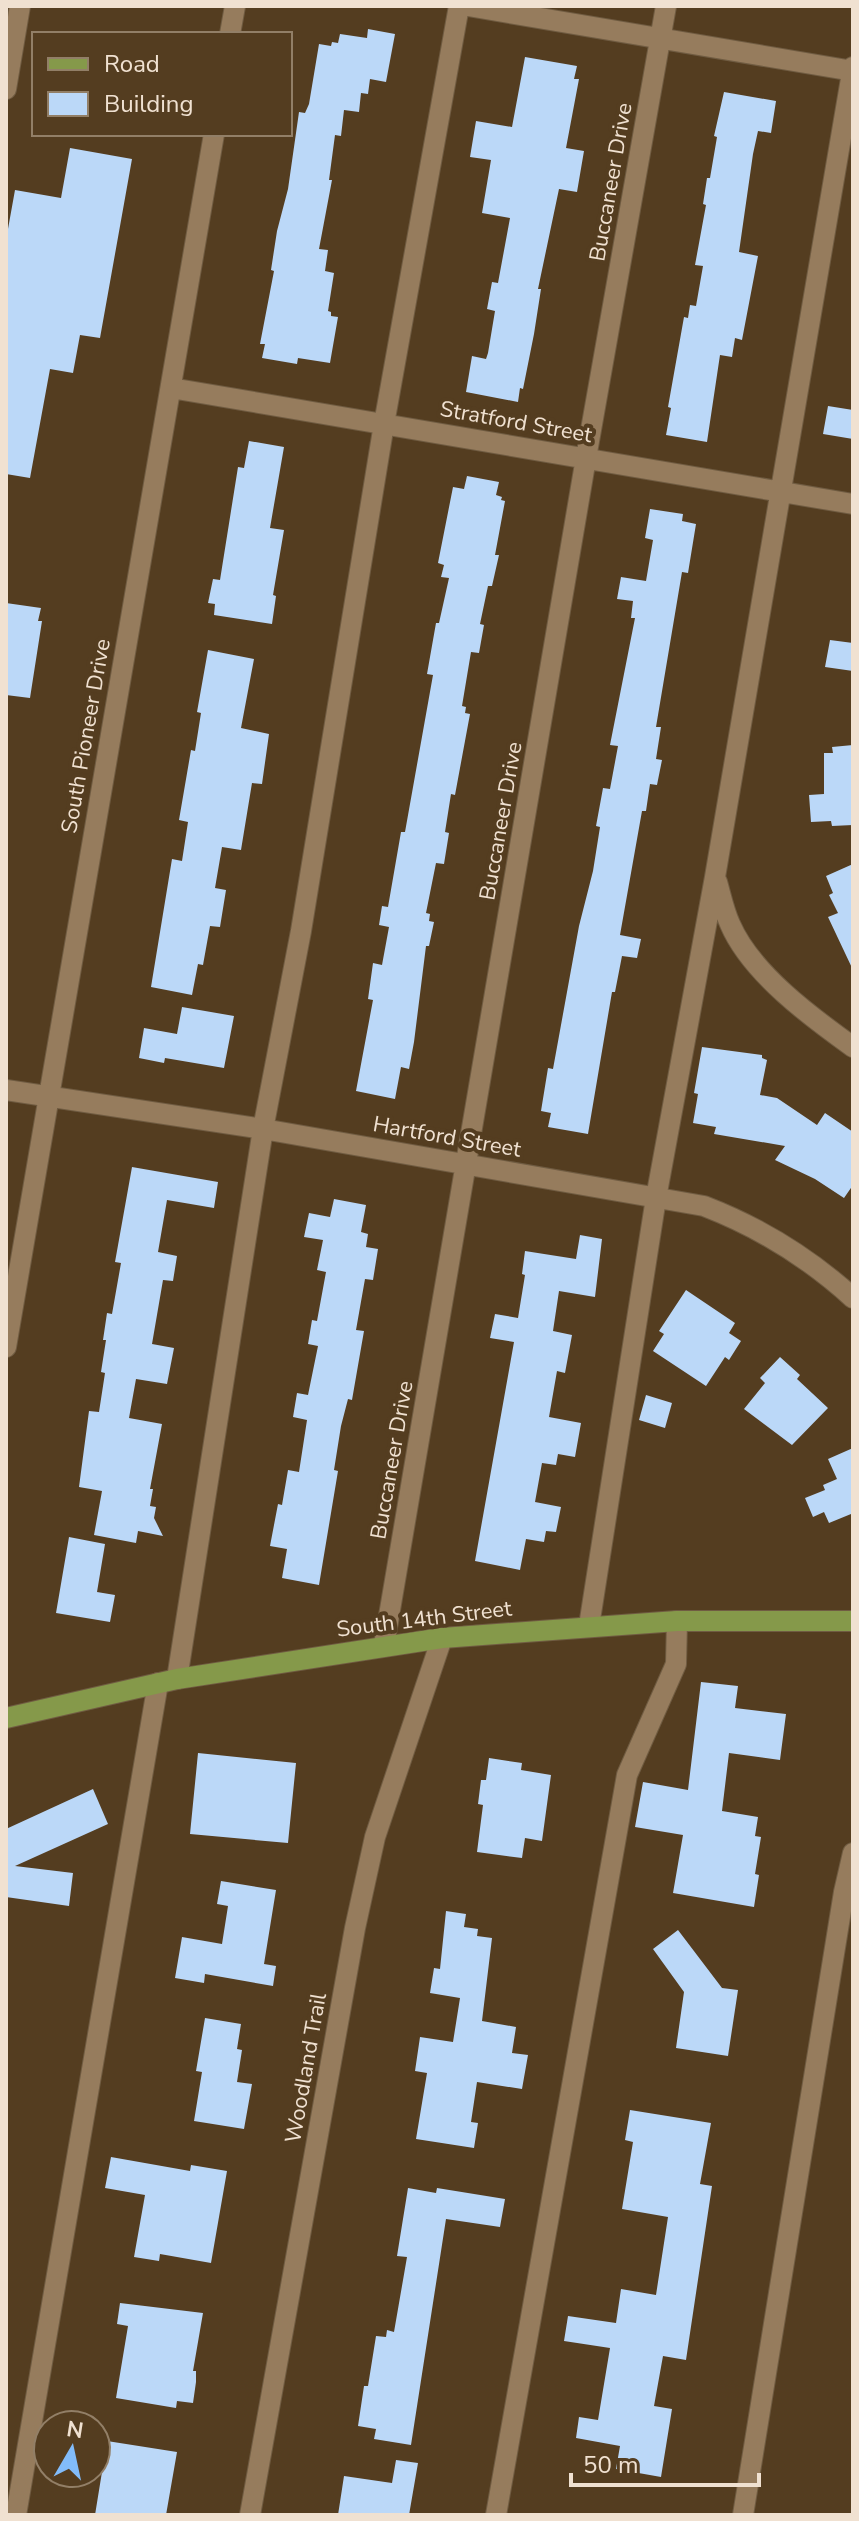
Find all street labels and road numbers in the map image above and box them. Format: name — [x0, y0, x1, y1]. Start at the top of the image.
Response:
street label: Buccaneer Drive — [582, 100, 640, 264]
street label: Stratford Street — [438, 394, 595, 450]
street label: South Pioneer Drive — [54, 636, 118, 836]
street label: Buccaneer Drive — [472, 739, 530, 903]
street label: Hartford Street — [370, 1109, 524, 1165]
street label: Buccaneer Drive — [363, 1378, 421, 1542]
street label: South 14th Street — [335, 1593, 514, 1645]
street label: Woodland Trail — [278, 1990, 334, 2145]

